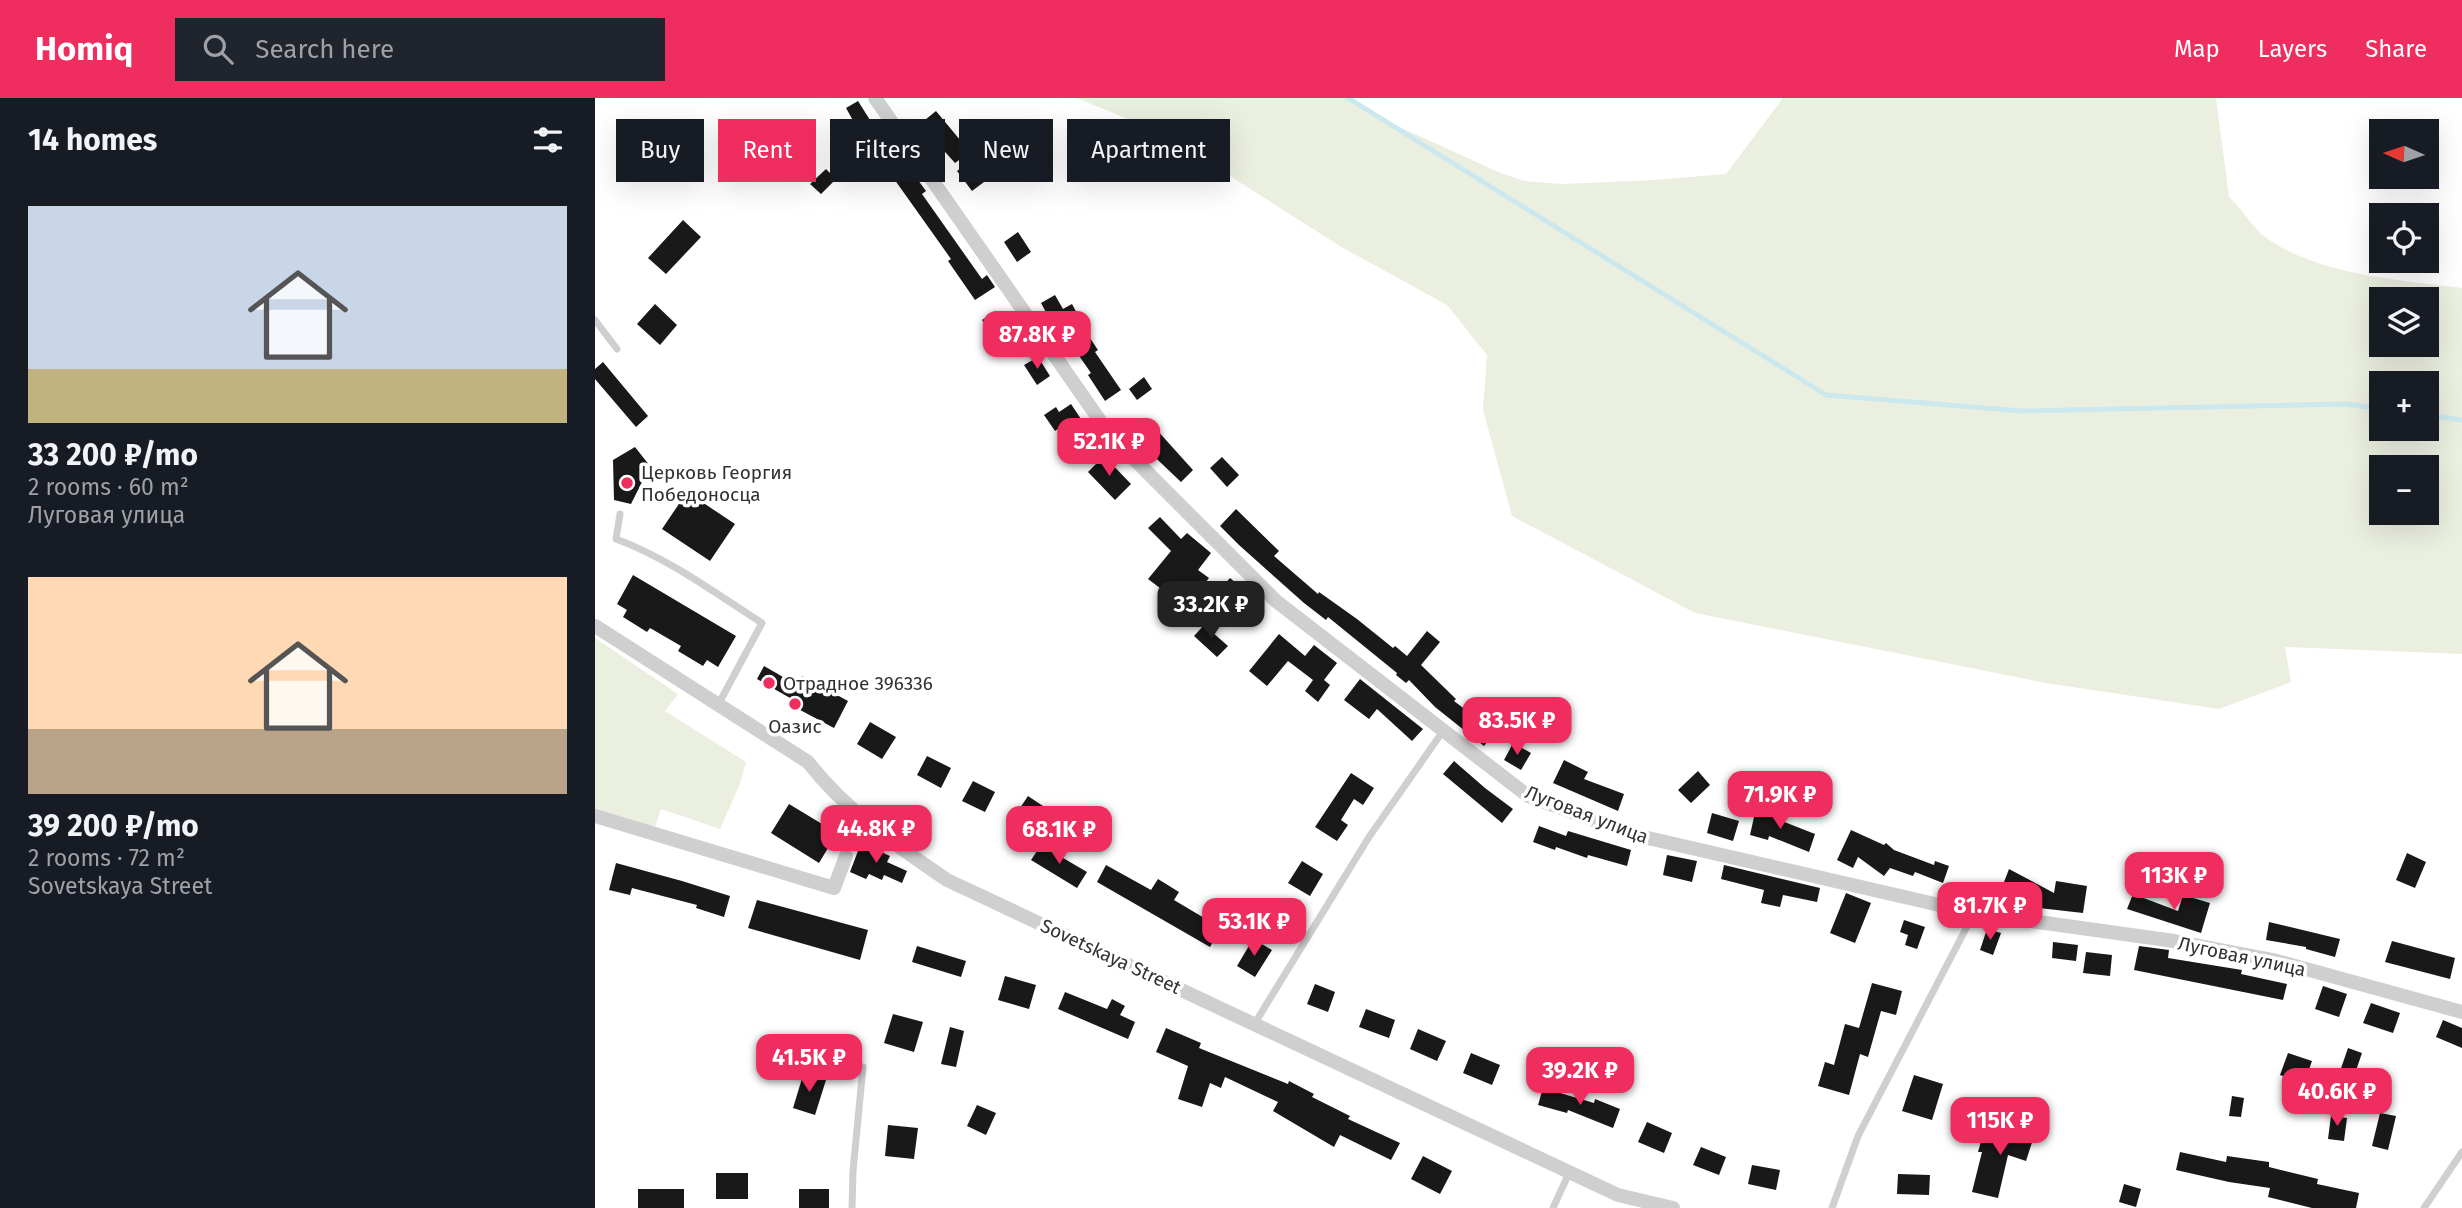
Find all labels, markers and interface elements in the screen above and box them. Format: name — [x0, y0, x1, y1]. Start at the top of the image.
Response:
search box — [175, 18, 665, 81]
text: Homiq — [35, 29, 133, 69]
icon: search — [199, 30, 237, 68]
text: Search here — [255, 34, 394, 65]
text: Map — [2174, 35, 2220, 63]
text: Layers — [2258, 35, 2327, 63]
text: Share — [2365, 35, 2427, 63]
chip: Buy — [616, 119, 704, 182]
chip: Rent — [718, 119, 816, 182]
chip: Filters — [830, 119, 945, 182]
chip: New — [959, 119, 1053, 182]
chip: Apartment — [1067, 119, 1230, 182]
north arrow — [2369, 119, 2439, 189]
map controls — [2369, 119, 2439, 525]
icon: filters — [529, 121, 567, 159]
text: 14 homes — [28, 122, 157, 158]
button: locate — [2369, 203, 2439, 273]
icon: home — [235, 252, 361, 378]
button: layers — [2369, 287, 2439, 357]
pin: 87.8K ₽ — [972, 312, 1102, 371]
text: 87.8K ₽ — [999, 320, 1075, 348]
button: + — [2369, 371, 2439, 441]
pin: 52.1K ₽ — [1044, 418, 1174, 478]
text: 52.1K ₽ — [1073, 427, 1145, 455]
text: 33 200 ₽/mo — [28, 437, 198, 473]
button: − — [2369, 455, 2439, 525]
place label: Церковь Георгия Победоносца — [641, 461, 792, 506]
text: 2 rooms · 60 m² — [28, 473, 189, 501]
marker: Церковь Георгия Победоносца — [619, 475, 635, 491]
text: Луговая улица — [28, 501, 185, 529]
pin: 33.2K ₽ — [1146, 582, 1276, 641]
text: 33.2K ₽ — [1173, 590, 1249, 618]
icon: home — [235, 623, 361, 749]
place label: Отрадное 396336 — [783, 672, 933, 695]
marker: Отрадное 396336 — [761, 675, 777, 691]
marker: Оазис — [787, 696, 803, 712]
pin: 83.5K ₽ — [1452, 698, 1582, 757]
text: 83.5K ₽ — [1478, 706, 1556, 734]
place label: Оазис — [768, 715, 822, 738]
pin: 71.9K ₽ — [1715, 772, 1845, 831]
street label: Луговая улица — [1522, 780, 1652, 848]
text: 71.9K ₽ — [1744, 780, 1816, 808]
pin: 44.8K ₽ — [811, 806, 941, 865]
pin: 68.1K ₽ — [994, 806, 1124, 866]
text: 39 200 ₽/mo — [28, 808, 199, 844]
text: 44.8K ₽ — [837, 814, 915, 842]
text: 68.1K ₽ — [1022, 815, 1096, 843]
text: 2 rooms · 72 m² — [28, 844, 185, 872]
pin: 113K ₽ — [2117, 852, 2231, 912]
text: 113K ₽ — [2141, 861, 2207, 889]
text: Sovetskaya Street — [28, 872, 212, 900]
pin: 81.7K ₽ — [1925, 882, 2055, 942]
text: 81.7K ₽ — [1953, 891, 2027, 919]
pin: 53.1K ₽ — [1189, 898, 1319, 958]
text: 53.1K ₽ — [1218, 907, 1290, 935]
street label: Sovetskaya Street — [1037, 914, 1185, 999]
street label: Луговая улица — [2176, 932, 2308, 981]
pin: 41.5K ₽ — [744, 1034, 874, 1094]
text: 41.5K ₽ — [772, 1043, 846, 1071]
pin: 39.2K ₽ — [1515, 1048, 1645, 1107]
text: 39.2K ₽ — [1542, 1056, 1618, 1084]
pin: 40.6K ₽ — [2272, 1068, 2402, 1128]
text: 40.6K ₽ — [2298, 1077, 2376, 1105]
pin: 115K ₽ — [1943, 1098, 2057, 1157]
text: 115K ₽ — [1967, 1106, 2033, 1134]

